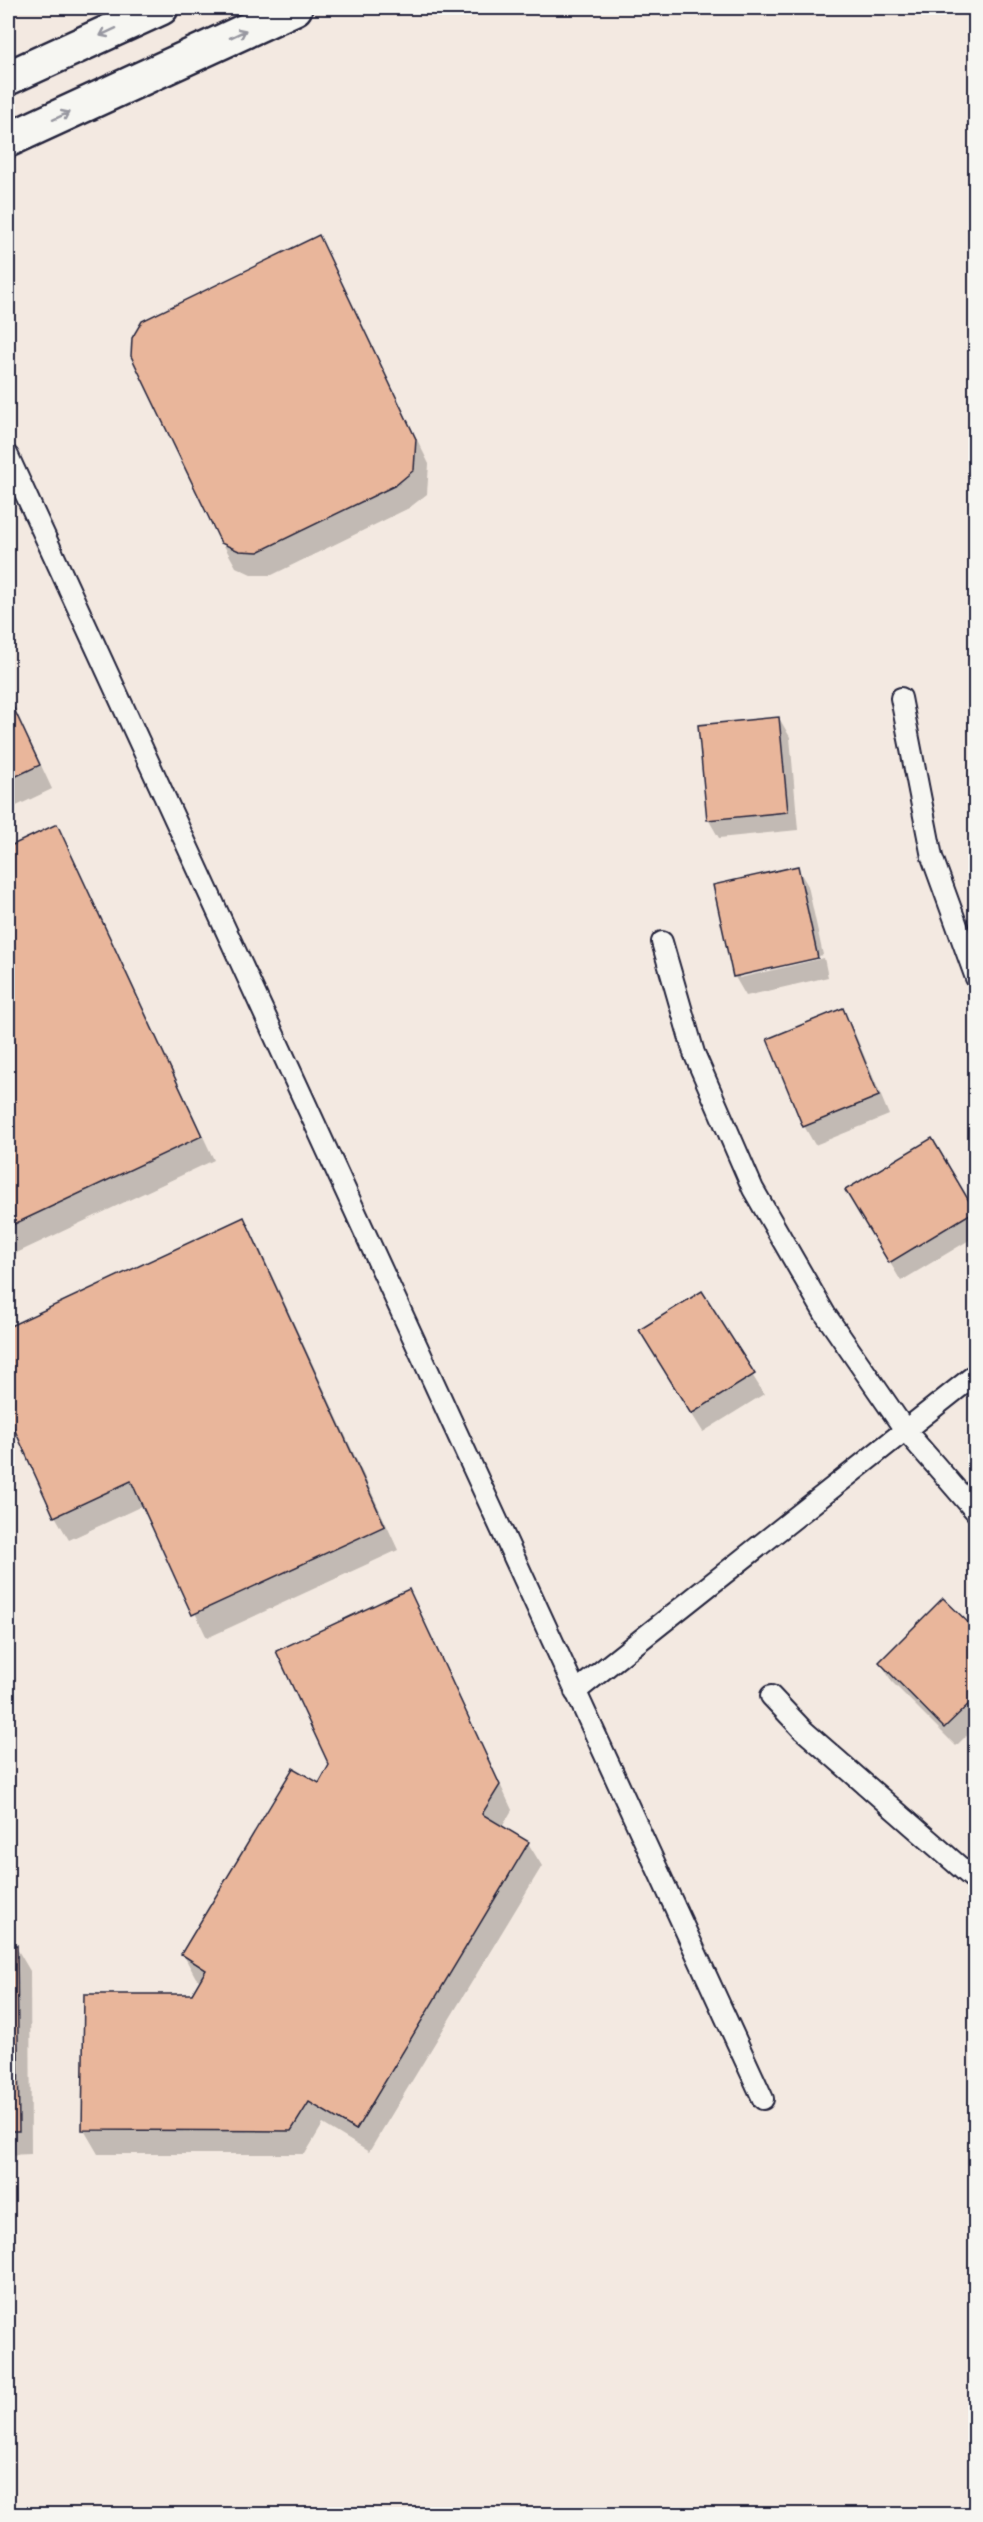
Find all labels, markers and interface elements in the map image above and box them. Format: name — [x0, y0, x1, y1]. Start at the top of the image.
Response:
one-way arrow — [99, 27, 117, 38]
one-way arrow — [228, 28, 246, 39]
one-way arrow — [51, 109, 69, 121]

